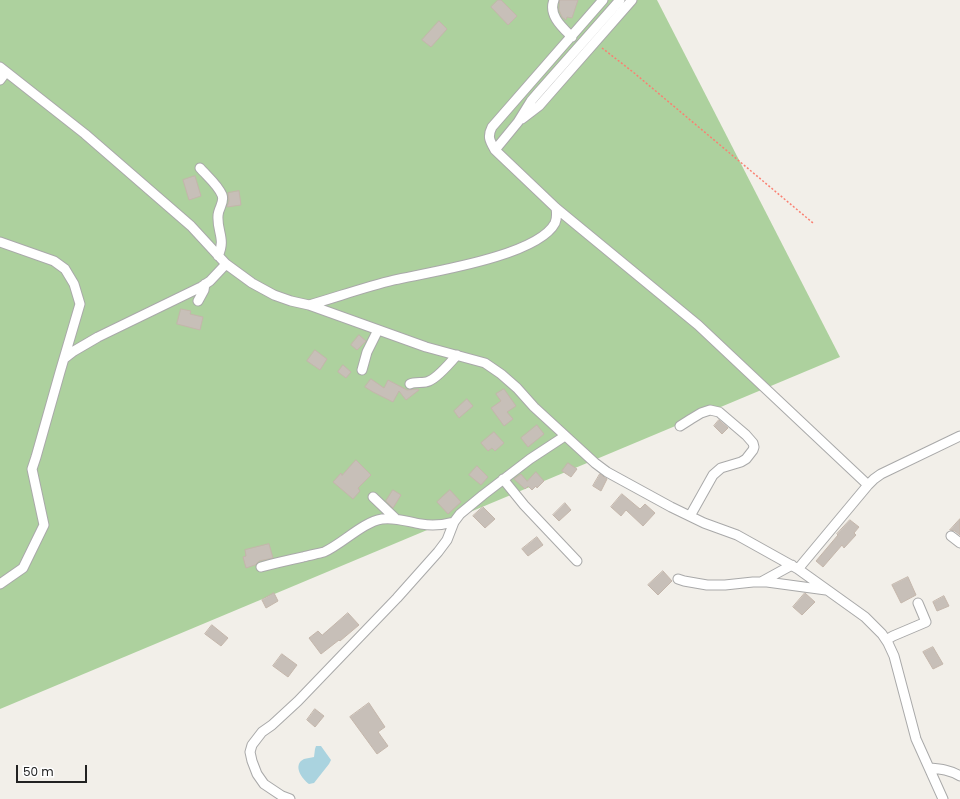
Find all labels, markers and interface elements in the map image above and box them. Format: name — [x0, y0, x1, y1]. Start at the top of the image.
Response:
scale bar — [18, 757, 89, 783]
text: 50 m — [23, 763, 54, 780]

